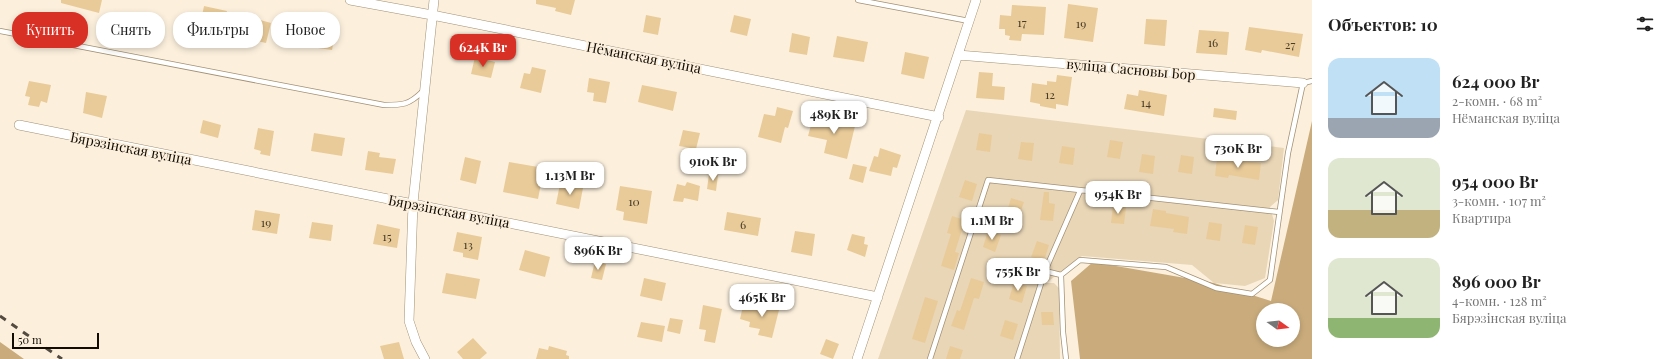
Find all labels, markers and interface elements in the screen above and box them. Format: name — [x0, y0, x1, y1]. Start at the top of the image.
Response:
chip: Купить — [12, 12, 88, 48]
chip: Снять — [96, 12, 165, 48]
chip: Фильтры — [173, 12, 263, 48]
chip: Новое — [271, 12, 340, 48]
text: Объектов: 10 — [1328, 13, 1438, 35]
icon: filters — [1634, 13, 1656, 35]
house number: 17 — [1017, 14, 1027, 30]
house number: 19 — [1076, 15, 1086, 31]
pin: 624K Br — [446, 34, 520, 68]
house number: 16 — [1208, 34, 1218, 50]
house number: 27 — [1285, 36, 1295, 52]
street label: Нёманская вуліца — [585, 37, 703, 77]
text: 624K Br — [459, 38, 507, 55]
street label: вуліца Сасновы Бор — [1066, 54, 1196, 84]
text: 624 000 Br — [1452, 70, 1539, 92]
icon: home — [1360, 74, 1408, 122]
house number: 12 — [1045, 86, 1055, 102]
text: 2-комн. · 68 m² — [1452, 92, 1542, 109]
house number: 14 — [1141, 94, 1151, 110]
pin: 489K Br — [797, 101, 871, 135]
text: 489K Br — [810, 105, 858, 122]
text: Нёманская вуліца — [1452, 109, 1560, 126]
street label: Бярэзінская вуліца — [69, 127, 193, 169]
pin: 730K Br — [1201, 135, 1275, 169]
text: 730K Br — [1214, 139, 1262, 156]
pin: 910K Br — [676, 148, 750, 182]
text: 910K Br — [689, 152, 737, 169]
pin: 1.13M Br — [529, 162, 611, 196]
text: 1.13M Br — [545, 166, 595, 183]
text: 954 000 Br — [1452, 170, 1538, 192]
icon: home — [1360, 174, 1408, 222]
pin: 954K Br — [1081, 181, 1155, 215]
text: 954K Br — [1095, 185, 1142, 202]
street label: Бярэзінская вуліца — [387, 190, 511, 232]
text: 3-комн. · 107 m² — [1452, 192, 1546, 209]
house number: 10 — [628, 193, 640, 209]
pin: 1.1M Br — [955, 207, 1029, 241]
text: Квартира — [1452, 209, 1511, 226]
text: 1.1M Br — [970, 211, 1014, 228]
house number: 19 — [261, 214, 271, 230]
house number: 6 — [740, 216, 746, 232]
house number: 15 — [382, 228, 392, 244]
house number: 13 — [463, 236, 473, 252]
pin: 896K Br — [561, 237, 635, 271]
text: 896K Br — [574, 241, 622, 258]
pin: 755K Br — [981, 258, 1055, 292]
text: 755K Br — [996, 262, 1040, 279]
text: 896 000 Br — [1452, 270, 1541, 292]
icon: home — [1360, 274, 1408, 322]
pin: 465K Br — [725, 284, 799, 318]
text: 465K Br — [738, 288, 786, 305]
text: 4-комн. · 128 m² — [1452, 292, 1547, 309]
north arrow — [1256, 303, 1300, 347]
map controls — [1256, 303, 1300, 347]
text: Бярэзінская вуліца — [1452, 309, 1567, 326]
scale bar — [12, 331, 99, 350]
text: 50 m — [18, 332, 42, 347]

